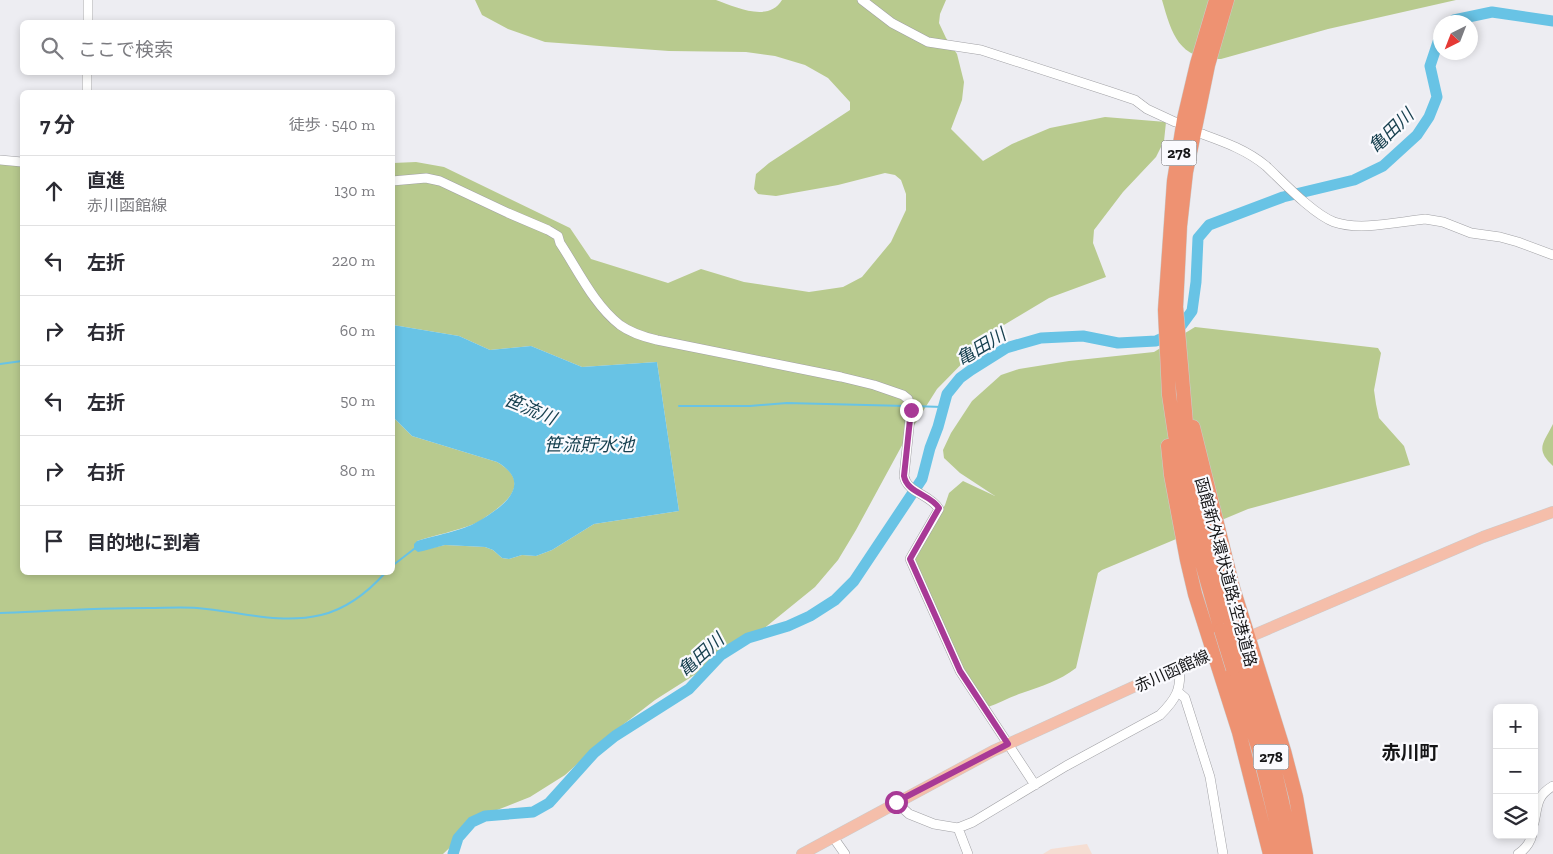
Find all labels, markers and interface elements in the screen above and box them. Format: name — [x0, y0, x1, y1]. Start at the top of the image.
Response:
north arrow — [1433, 15, 1478, 60]
search box — [20, 20, 395, 75]
icon: search — [38, 34, 66, 62]
text: ここで検索 — [78, 38, 173, 61]
water label: 亀田川 — [1364, 103, 1420, 158]
text: 7 分 — [40, 112, 75, 137]
text: 徒歩 · 540 m — [289, 115, 375, 134]
road number: 278 — [1162, 140, 1196, 166]
text: 直進 — [87, 169, 125, 192]
icon: ahead — [40, 177, 68, 205]
text: 130 m — [334, 181, 375, 200]
text: 赤川函館線 — [87, 196, 167, 215]
icon: left — [40, 247, 68, 275]
text: 左折 — [87, 251, 125, 274]
text: 220 m — [332, 251, 375, 270]
icon: right — [40, 317, 68, 345]
text: 右折 — [87, 321, 125, 344]
text: 60 m — [340, 321, 375, 340]
water label: 亀田川 — [952, 323, 1012, 370]
icon: left — [40, 387, 68, 415]
water label: 笹流川 — [501, 388, 561, 430]
text: 左折 — [87, 391, 125, 414]
text: 50 m — [340, 391, 375, 410]
route end — [900, 399, 923, 422]
water label: 笹流貯水池 — [544, 434, 636, 456]
icon: right — [40, 457, 68, 485]
text: 右折 — [87, 461, 125, 484]
text: 80 m — [340, 461, 375, 480]
street label: 函館新外環状道路;空港道路 — [1191, 475, 1261, 669]
icon: arrive — [40, 527, 68, 555]
text: 目的地に到着 — [87, 531, 201, 554]
water label: 亀田川 — [674, 627, 730, 681]
street label: 赤川函館線 — [1132, 646, 1212, 696]
map controls — [1493, 704, 1538, 839]
button: + — [1493, 704, 1538, 749]
district label: 赤川町 — [1381, 741, 1439, 764]
road number: 278 — [1254, 744, 1288, 770]
button: − — [1493, 749, 1538, 794]
route start — [885, 791, 908, 814]
button: layers — [1493, 794, 1538, 839]

